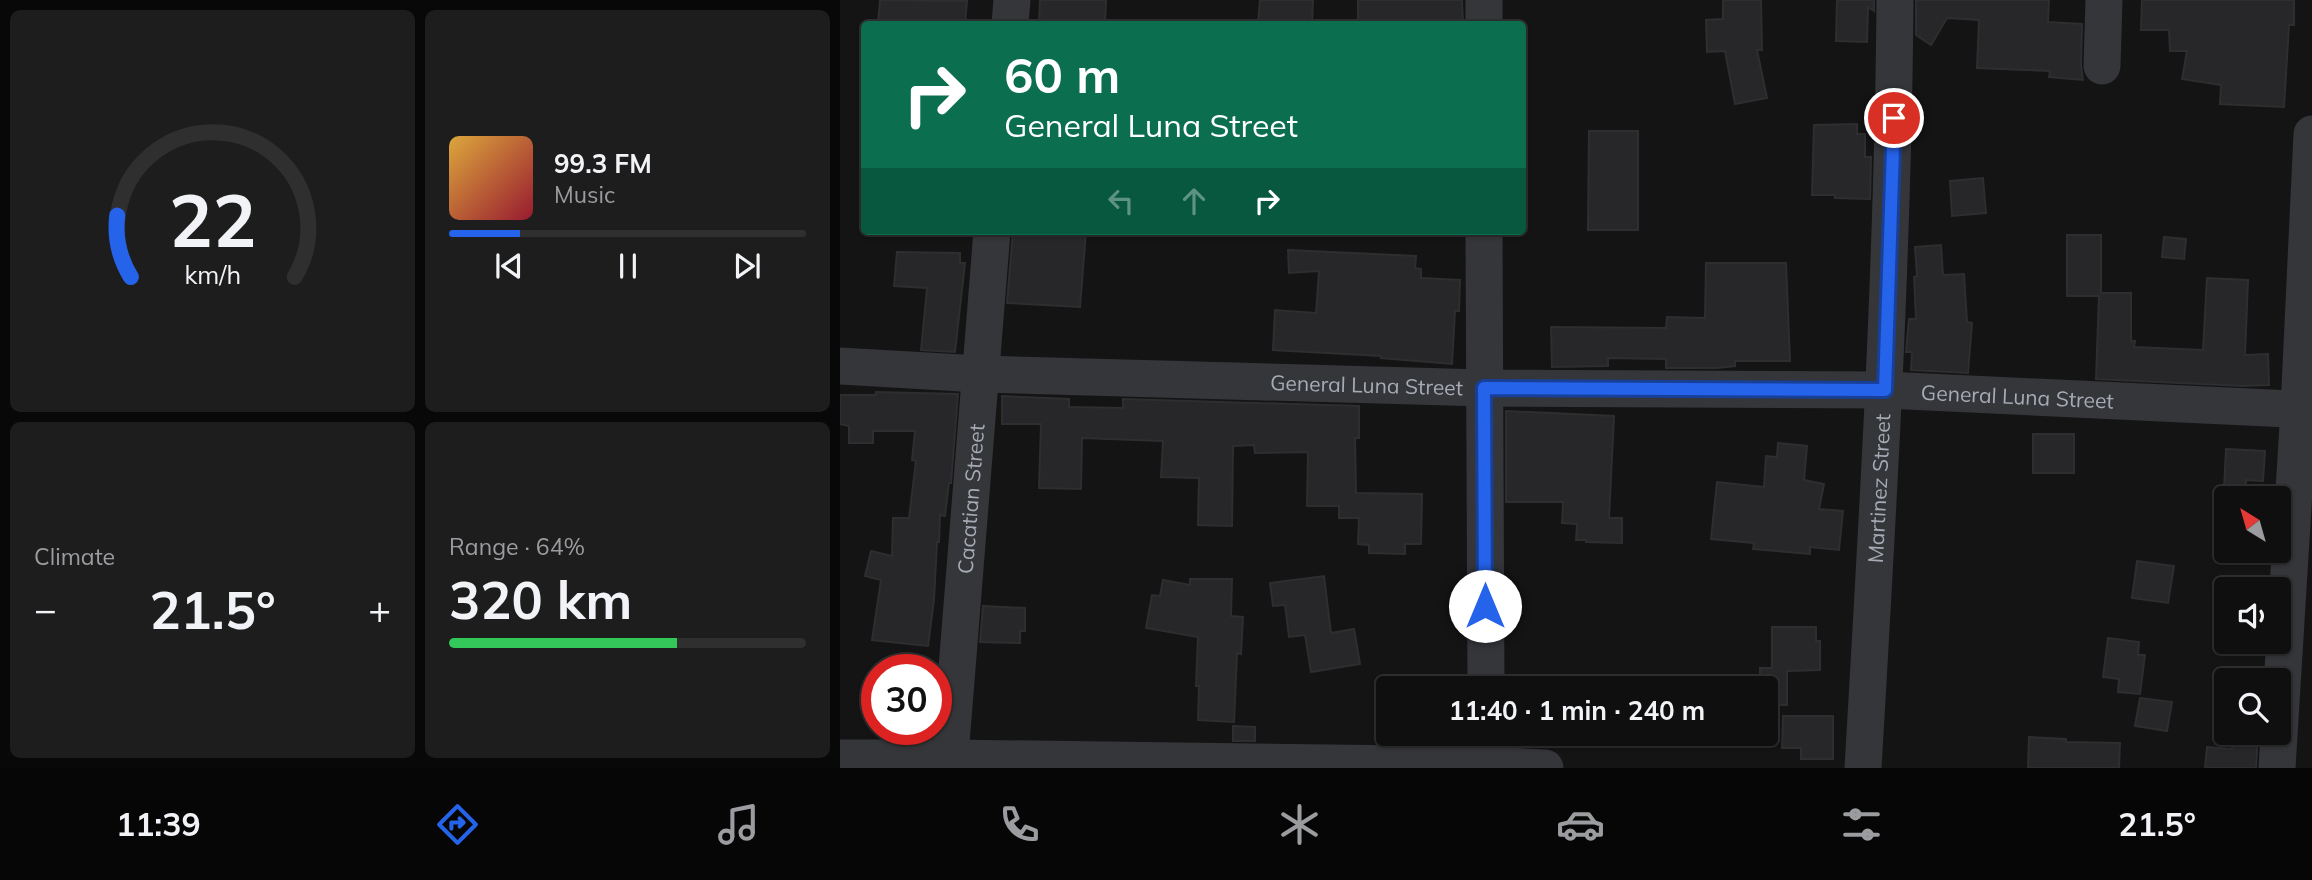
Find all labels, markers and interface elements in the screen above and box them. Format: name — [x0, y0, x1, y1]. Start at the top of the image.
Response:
text: 60 m — [1004, 44, 1120, 105]
icon: right — [889, 49, 980, 140]
pin — [1864, 88, 1924, 148]
icon: arrive — [1875, 99, 1913, 137]
text: General Luna Street — [1004, 105, 1298, 145]
text: 99.3 FM — [554, 147, 652, 180]
text: 22 — [169, 174, 256, 265]
text: Music — [554, 180, 615, 209]
icon: left — [1102, 182, 1140, 220]
icon: ahead — [1175, 182, 1213, 220]
icon: right — [1248, 182, 1286, 220]
icon: previous — [490, 247, 528, 285]
icon: pause — [609, 247, 647, 285]
icon: next — [728, 247, 766, 285]
text: km/h — [184, 259, 241, 290]
street label: General Luna Street — [1270, 369, 1463, 400]
street label: General Luna Street — [1920, 379, 2114, 414]
street label: Martinez Street — [1862, 413, 1895, 564]
street label: Cacatian Street — [952, 423, 990, 575]
north arrow — [2214, 486, 2291, 564]
map controls — [2214, 486, 2291, 745]
text: Range · 64% — [449, 532, 585, 561]
text: Climate — [34, 542, 115, 571]
text: 320 km — [449, 567, 632, 632]
position arrow — [1448, 569, 1522, 643]
text: 21.5° — [149, 577, 276, 642]
button: sound — [2214, 577, 2291, 654]
text: − — [34, 585, 57, 633]
text: + — [368, 585, 391, 633]
speed limit sign: 30 — [861, 654, 952, 745]
button: search — [2214, 668, 2291, 745]
text: 11:40 · 1 min · 240 m — [1449, 694, 1705, 727]
icon: directions — [433, 800, 482, 849]
icon: music — [714, 800, 763, 849]
icon: phone — [995, 800, 1044, 849]
icon: climate — [1275, 800, 1324, 849]
icon: car — [1556, 800, 1605, 849]
icon: filters — [1837, 800, 1886, 849]
text: 11:39 — [116, 804, 201, 844]
text: 21.5° — [2118, 804, 2196, 844]

